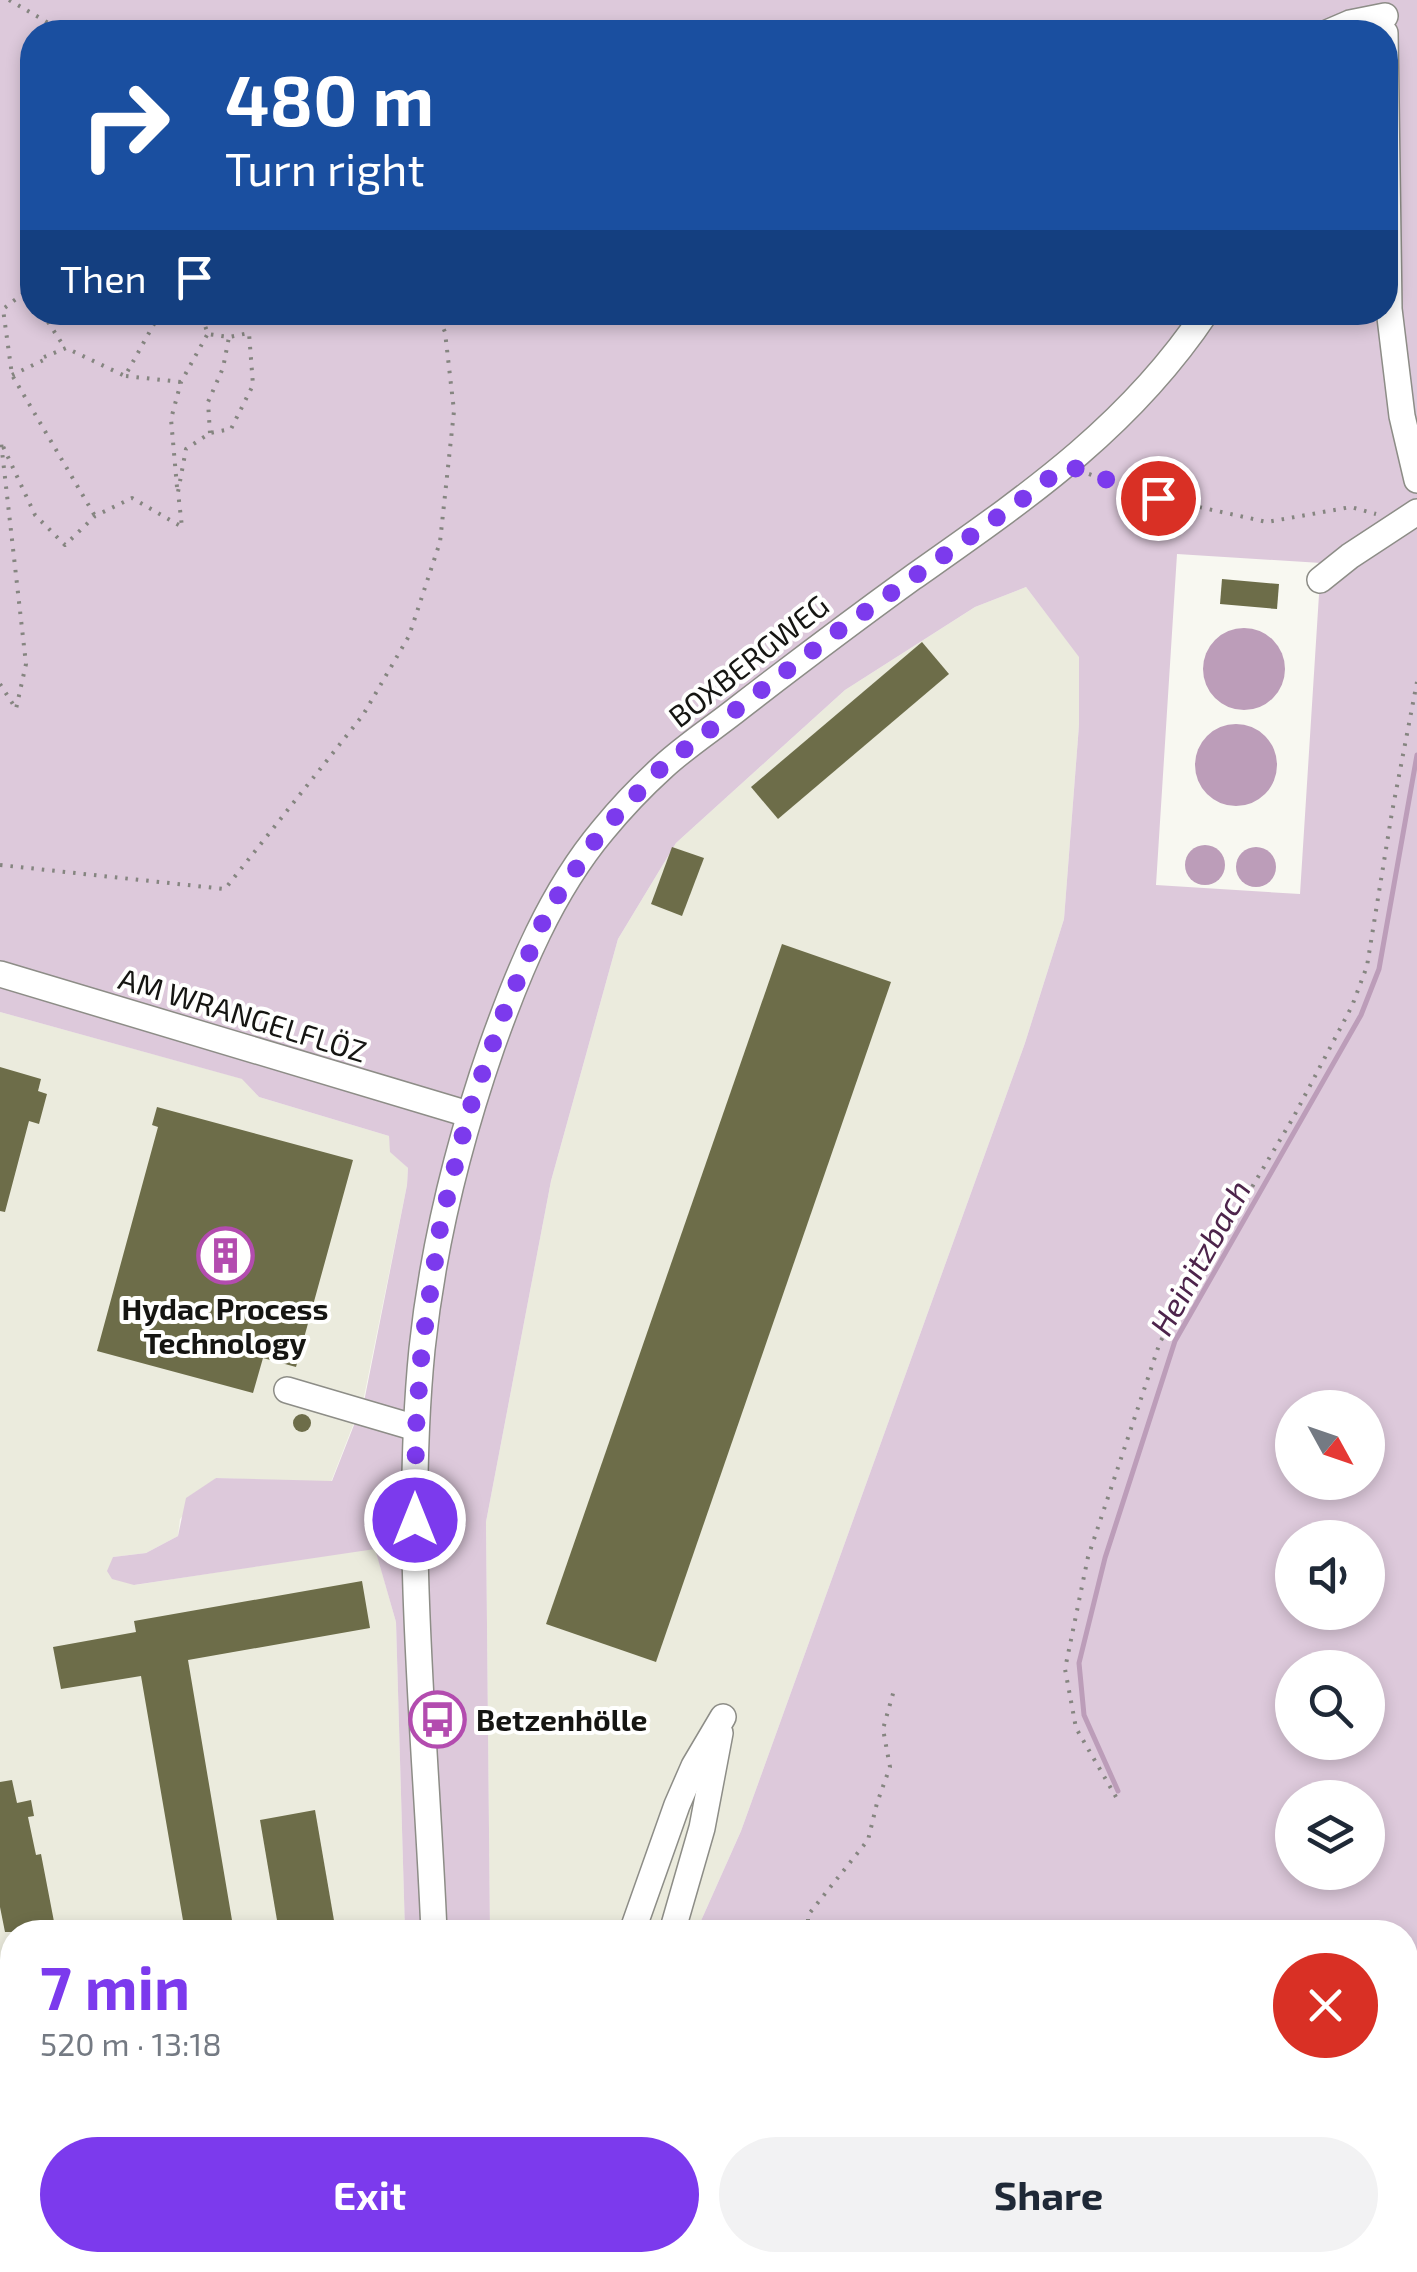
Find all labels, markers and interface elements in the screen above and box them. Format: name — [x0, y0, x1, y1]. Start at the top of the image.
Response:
text: 480 m — [225, 56, 434, 140]
icon: right — [60, 60, 190, 190]
text: Turn right — [225, 141, 425, 195]
icon: arrive — [167, 250, 222, 305]
text: Then — [60, 255, 147, 301]
pin — [1116, 456, 1201, 541]
icon: arrive — [1131, 471, 1186, 526]
street label: BOXBERGWEG — [661, 586, 835, 734]
street label: AM WRANGELFLÖZ — [115, 959, 371, 1069]
water label: Heinitzbach — [1141, 1173, 1257, 1341]
building icon: Hydac Process Technology — [195, 1225, 255, 1285]
place label: Hydac Process Technology — [122, 1290, 328, 1361]
north arrow — [1275, 1390, 1385, 1500]
map controls — [1275, 1390, 1385, 1890]
position arrow — [363, 1468, 467, 1572]
button: sound — [1275, 1520, 1385, 1630]
button: search — [1275, 1650, 1385, 1760]
bus stop icon: Betzenhölle — [407, 1689, 467, 1749]
place label: Betzenhölle — [476, 1701, 647, 1737]
button: layers — [1275, 1780, 1385, 1890]
text: 7 min — [40, 1950, 190, 2022]
button: close — [1273, 1953, 1378, 2058]
text: 520 m · 13:18 — [40, 2024, 222, 2062]
button: Exit — [40, 2137, 699, 2252]
button: Share — [719, 2137, 1378, 2252]

